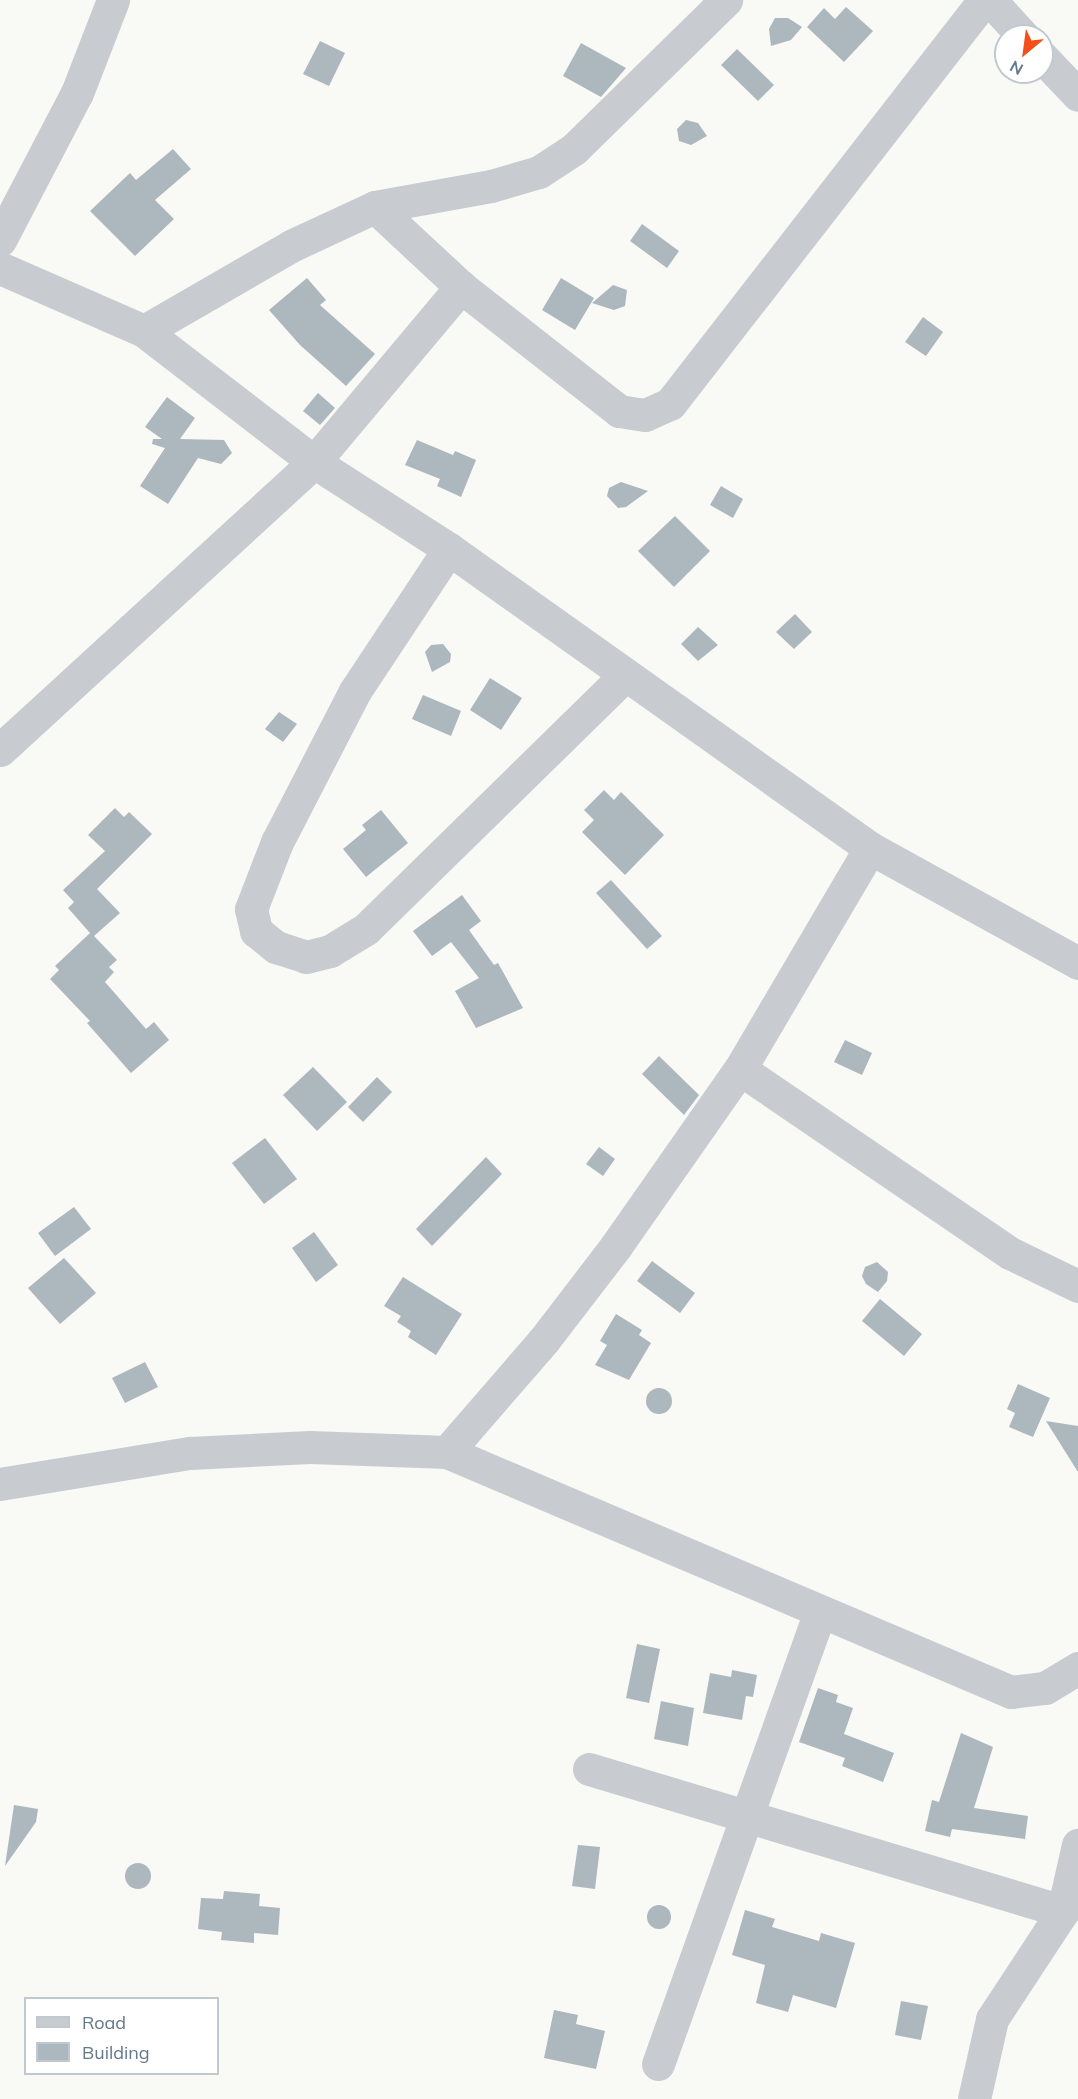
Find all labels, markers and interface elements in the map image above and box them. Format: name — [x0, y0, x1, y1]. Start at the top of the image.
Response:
north arrow — [994, 24, 1054, 84]
text: N — [1006, 56, 1026, 80]
legend — [24, 1997, 219, 2075]
text: Road — [82, 2011, 126, 2034]
text: Building — [82, 2041, 150, 2064]

